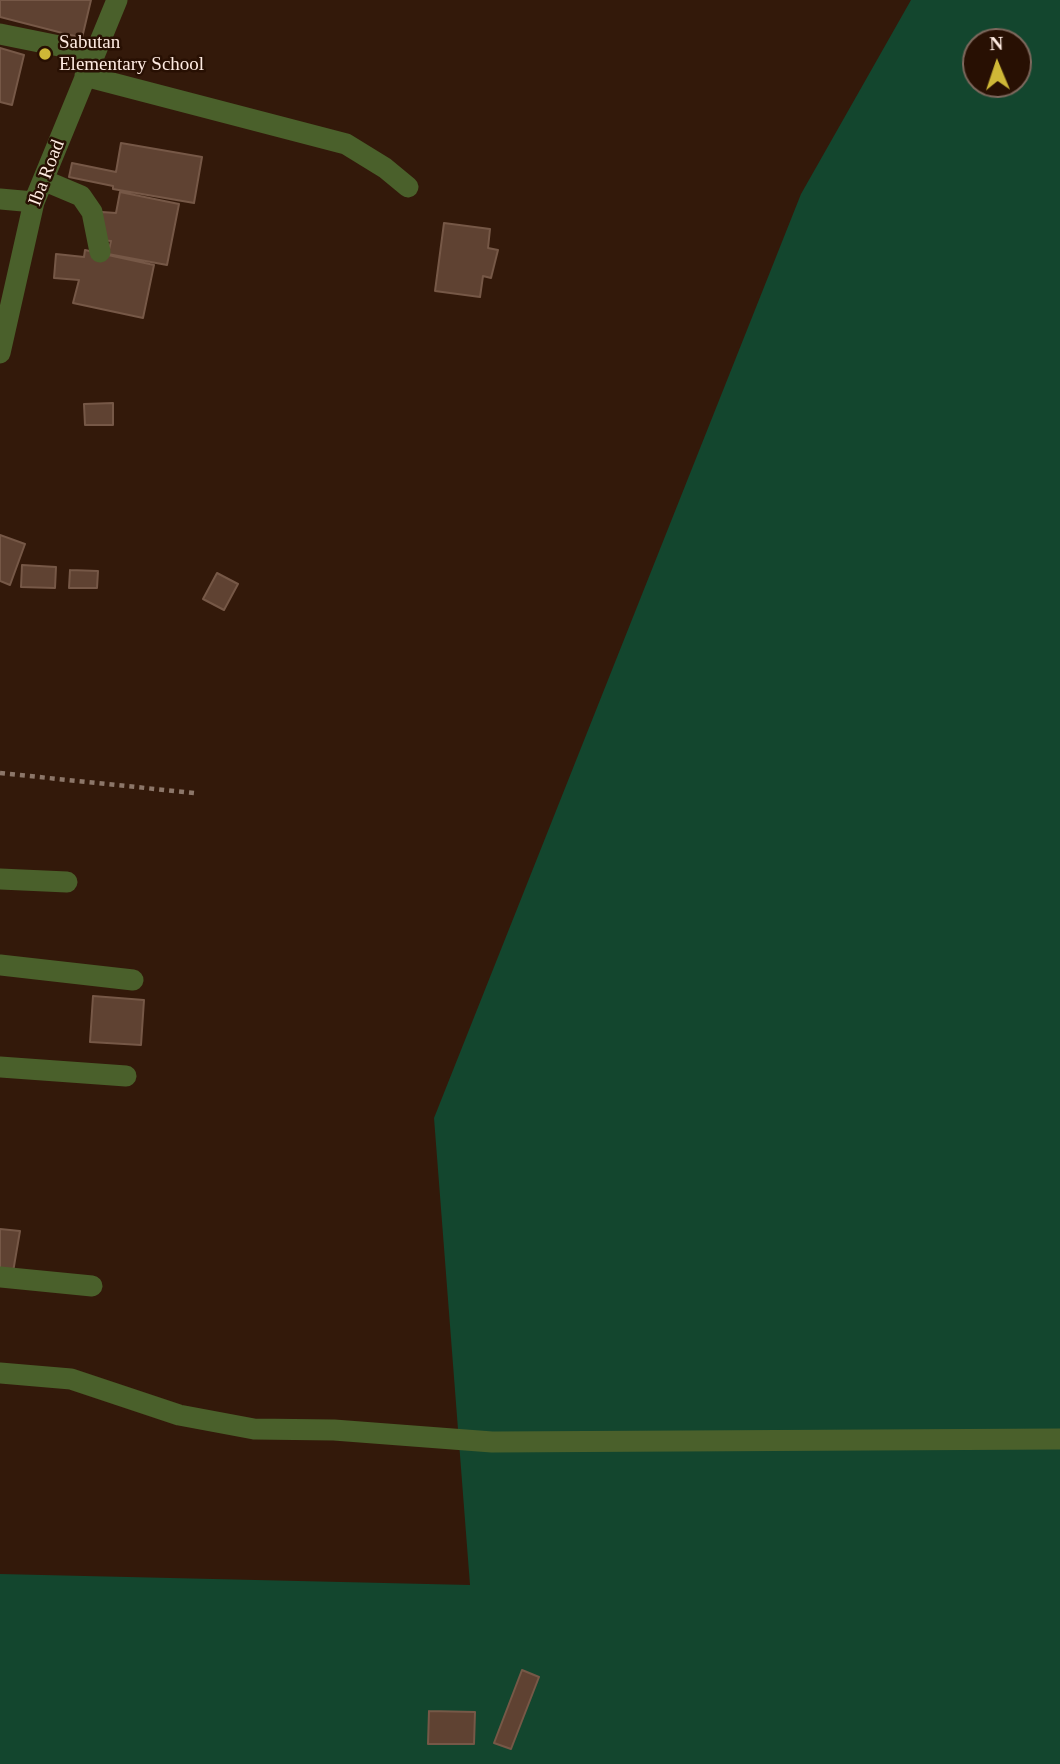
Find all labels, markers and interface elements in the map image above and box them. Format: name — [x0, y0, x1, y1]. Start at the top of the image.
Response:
north arrow — [962, 28, 1032, 98]
place label: Sabutan Elementary School — [59, 32, 204, 76]
text: N — [989, 33, 1004, 54]
marker: Sabutan Elementary School — [37, 46, 53, 62]
street label: Iba Road — [24, 137, 70, 209]

